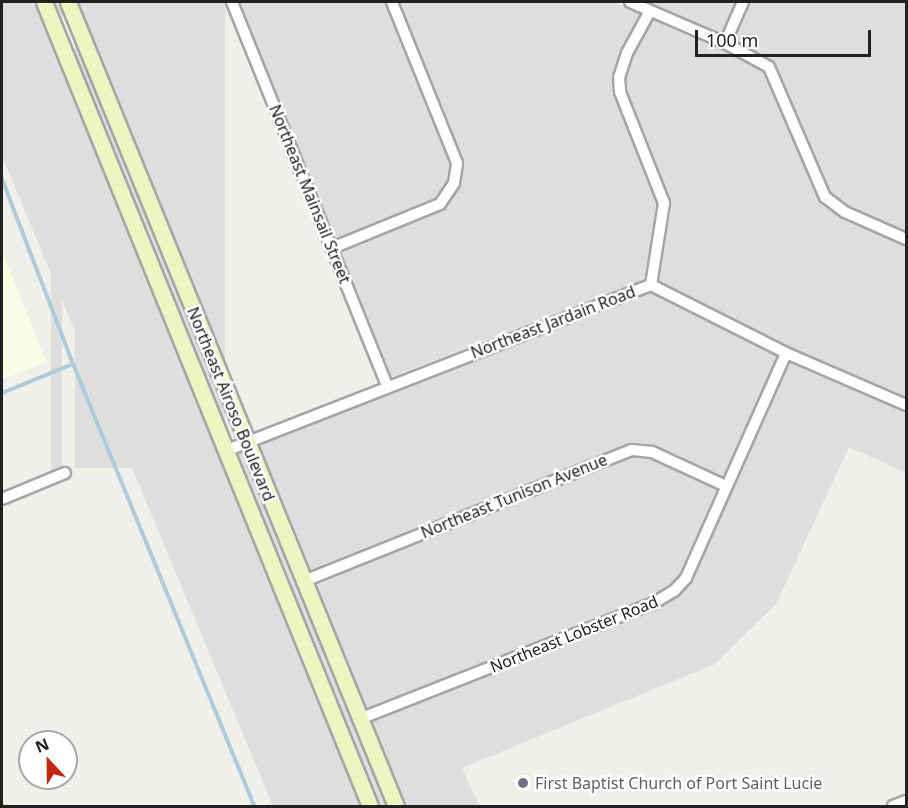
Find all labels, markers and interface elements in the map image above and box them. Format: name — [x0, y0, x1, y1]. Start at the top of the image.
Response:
scale bar — [698, 18, 874, 56]
text: 100 m — [706, 28, 758, 52]
street label: Northeast Mainsail Street — [265, 102, 355, 286]
street label: Northeast Jardain Road — [468, 282, 638, 362]
street label: Northeast Airoso Boulevard — [183, 304, 279, 504]
street label: Northeast Tunison Avenue — [418, 450, 610, 542]
street label: Northeast Lobster Road — [487, 592, 661, 676]
north arrow — [18, 730, 78, 790]
text: N — [32, 733, 52, 758]
place label: First Baptist Church of Port Saint Lucie — [535, 773, 822, 793]
marker: First Baptist Church of Port Saint Lucie — [516, 776, 530, 790]

